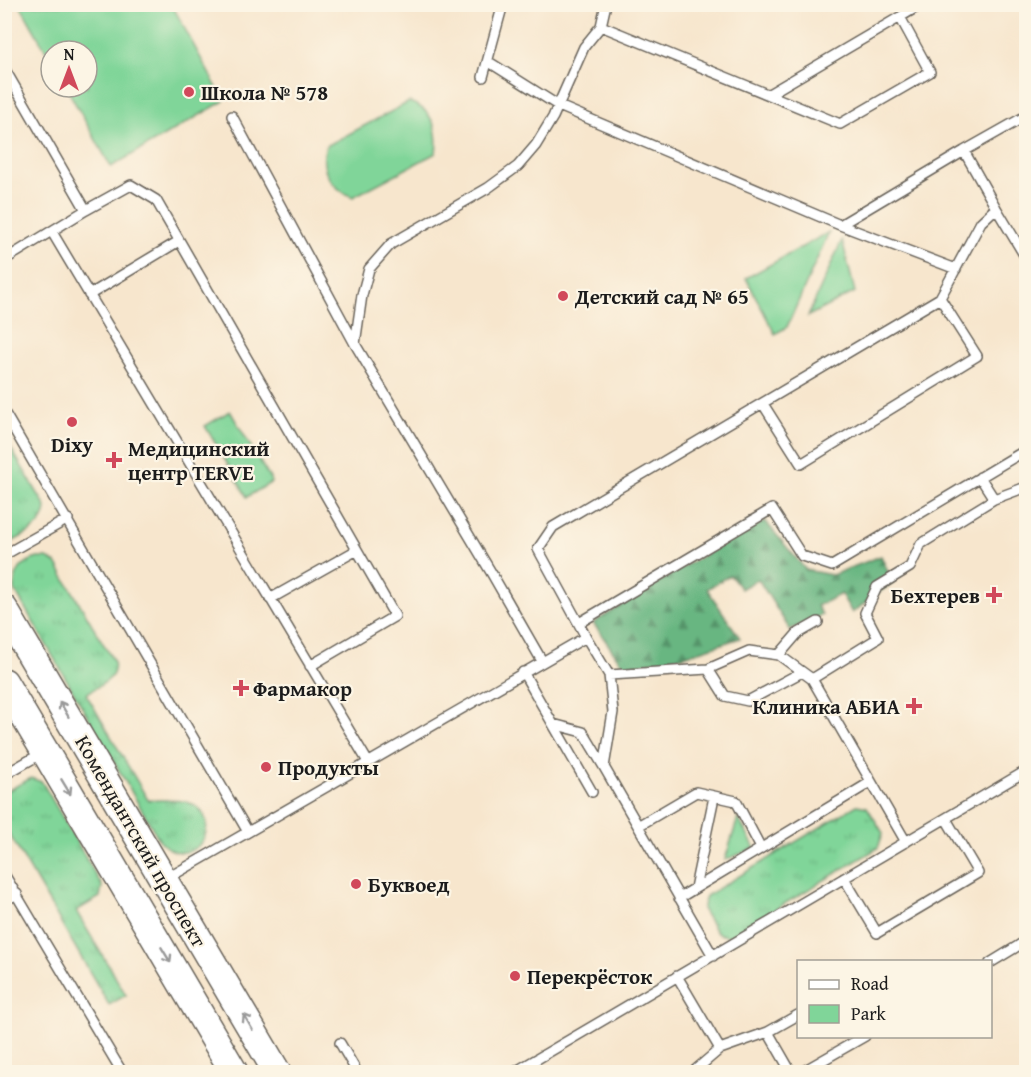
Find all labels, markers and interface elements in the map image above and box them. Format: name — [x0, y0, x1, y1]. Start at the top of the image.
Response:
north arrow — [39, 39, 99, 99]
text: N — [64, 42, 75, 66]
place label: Школа № 578 — [201, 77, 328, 108]
marker: Школа № 578 — [182, 85, 196, 99]
place label: Детский сад № 65 — [574, 281, 749, 312]
marker: Детский сад № 65 — [556, 289, 570, 303]
marker: Dixy — [65, 415, 79, 429]
place label: Dixy — [51, 429, 93, 460]
place label: Медицинский центр TERVE — [128, 433, 270, 488]
marker: Медицинский центр TERVE — [105, 451, 123, 469]
place label: Бехтерев — [891, 580, 980, 611]
marker: Бехтерев — [985, 586, 1003, 604]
place label: Фармакор — [253, 673, 352, 704]
marker: Фармакор — [234, 681, 248, 695]
place label: Клиника АБИА — [752, 691, 901, 722]
marker: Клиника АБИА — [905, 697, 923, 715]
one-way arrow — [57, 701, 69, 718]
street label: Комендантский проспект — [67, 729, 215, 953]
place label: Продукты — [278, 752, 379, 783]
marker: Продукты — [259, 760, 273, 774]
one-way arrow — [61, 778, 73, 795]
place label: Буквоед — [368, 869, 450, 900]
marker: Буквоед — [349, 877, 363, 891]
one-way arrow — [160, 946, 172, 963]
legend — [797, 960, 992, 1038]
place label: Перекрёсток — [527, 961, 653, 992]
marker: Перекрёсток — [508, 969, 522, 983]
text: Road — [851, 970, 889, 997]
text: Park — [851, 1000, 887, 1027]
one-way arrow — [241, 1014, 253, 1031]

